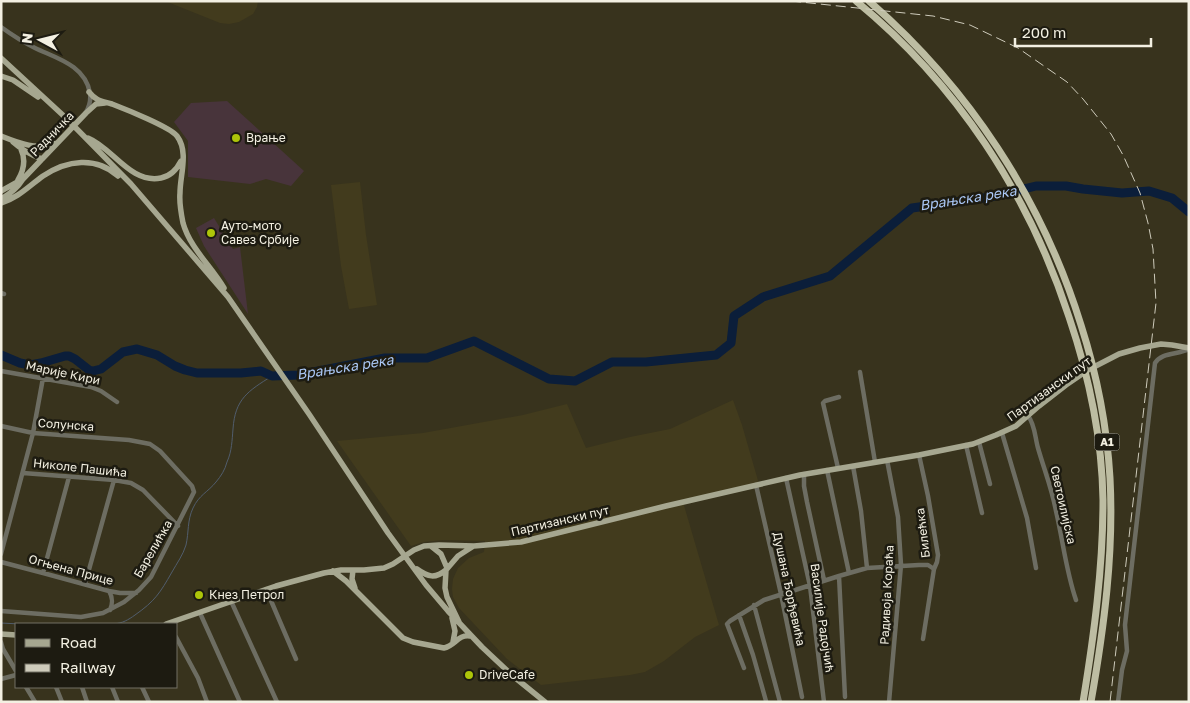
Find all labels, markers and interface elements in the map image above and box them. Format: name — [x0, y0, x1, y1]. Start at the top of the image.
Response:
north arrow — [15, 15, 65, 65]
scale bar — [1015, 15, 1151, 47]
text: 200 m — [1022, 23, 1066, 41]
text: N — [18, 32, 36, 45]
street label: Радничка — [27, 108, 77, 159]
place label: Врање — [246, 130, 286, 145]
marker: Врање — [230, 132, 242, 144]
water label: Врањска река — [918, 181, 1019, 214]
place label: Ауто-мото Савез Србије — [221, 218, 299, 247]
marker: Ауто-мото Савез Србије — [205, 227, 217, 239]
water label: Врањска река — [295, 350, 396, 383]
street label: Партизански пут — [1004, 353, 1094, 424]
street label: Марије Кири — [25, 357, 102, 388]
street label: Солунска — [37, 415, 95, 434]
road number: A1 — [1094, 434, 1120, 451]
street label: Николе Пашића — [32, 455, 128, 480]
street label: Светоилијска — [1047, 464, 1080, 545]
street label: Партизански пут — [509, 502, 611, 539]
street label: Билећка — [912, 507, 933, 559]
street label: Барелићка — [130, 517, 175, 580]
street label: Душана Ђорђевића — [770, 531, 809, 647]
street label: Радивоја Кораћа — [876, 545, 897, 645]
street label: Огњена Прице — [27, 551, 115, 588]
street label: Василије Радојчић — [807, 562, 838, 673]
place label: Кнез Петрол — [209, 587, 284, 602]
marker: Кнез Петрол — [193, 589, 205, 601]
legend — [15, 623, 178, 688]
text: Road — [60, 633, 97, 651]
text: Railway — [60, 658, 116, 676]
place label: DriveCafe — [479, 667, 535, 682]
marker: DriveCafe — [463, 669, 475, 681]

